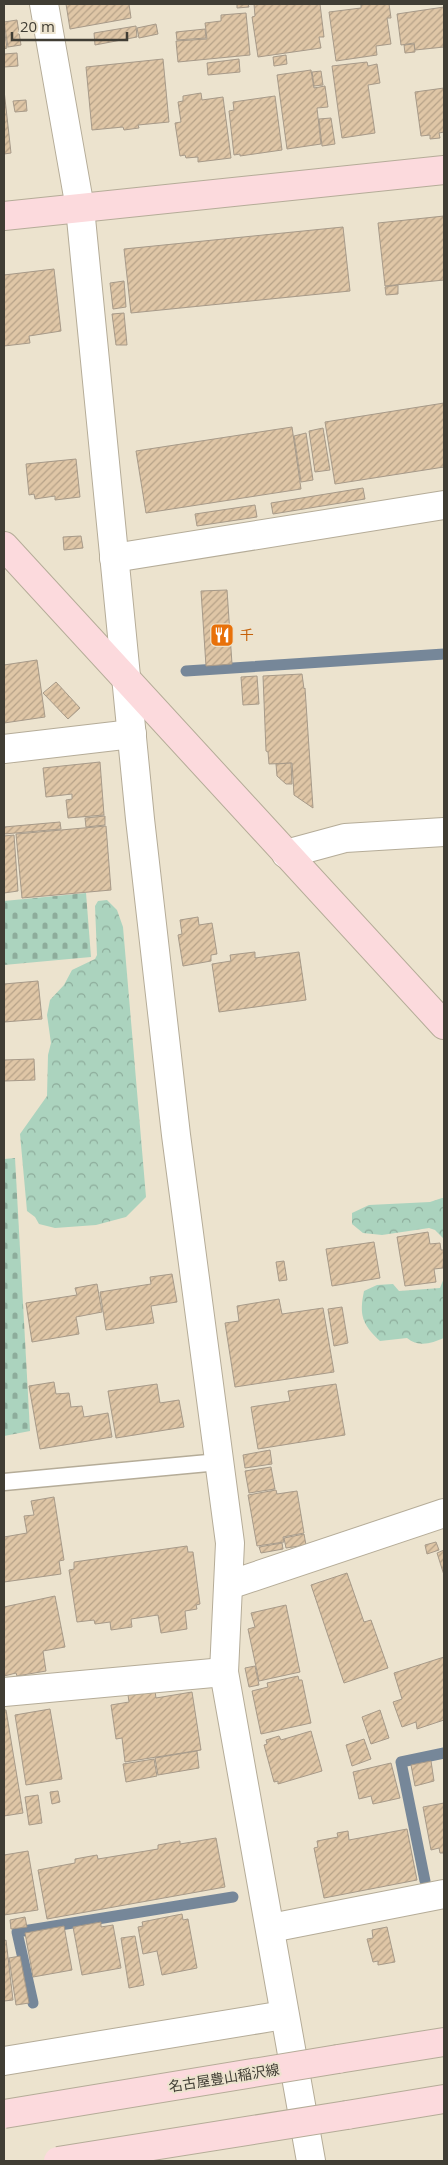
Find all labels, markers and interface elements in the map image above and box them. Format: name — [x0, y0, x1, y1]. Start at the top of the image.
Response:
scale bar — [12, 10, 128, 42]
text: 20 m — [20, 16, 55, 36]
restaurant icon: 千 — [209, 622, 235, 648]
place label: 千 — [240, 625, 254, 644]
street label: 名古屋豊山稲沢線 — [167, 2059, 281, 2096]

